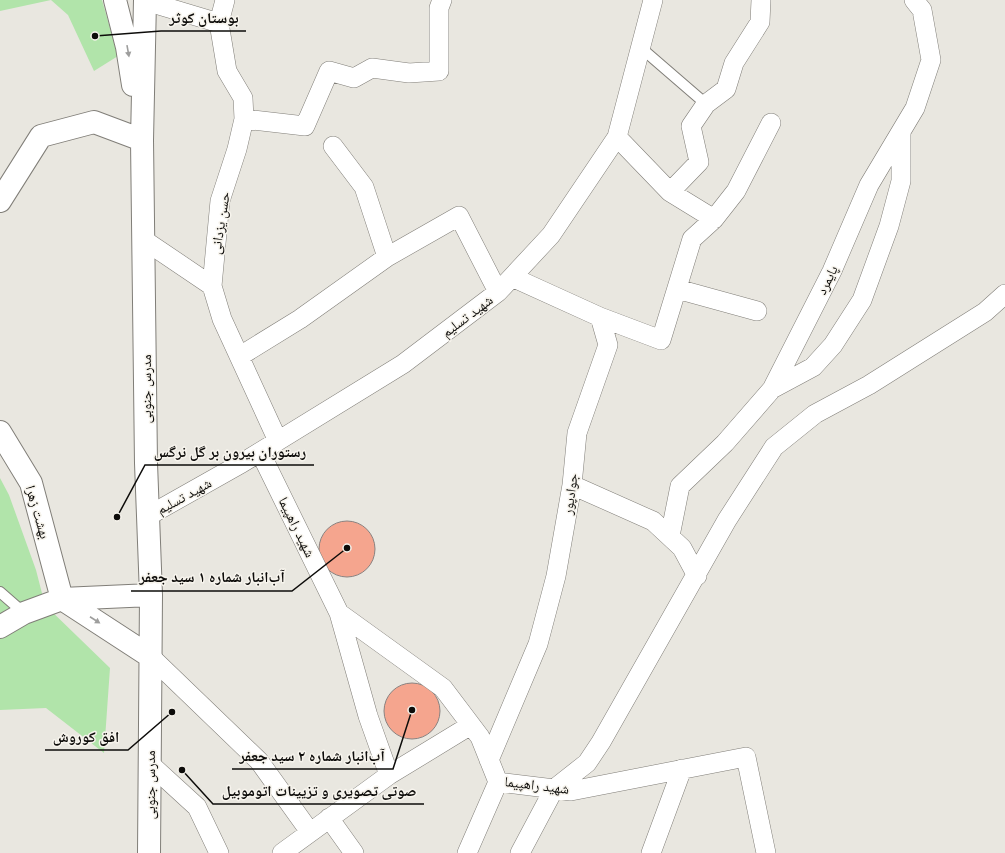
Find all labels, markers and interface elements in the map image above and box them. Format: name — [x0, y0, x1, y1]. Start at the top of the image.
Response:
callout: بوستان کوثر — [161, 4, 246, 31]
text: بوستان کوثر — [168, 9, 239, 27]
one-way arrow — [125, 45, 131, 58]
street label: حسن یزدانی — [207, 191, 234, 256]
street label: پایمرد — [813, 263, 842, 298]
street label: شهید تسلیم — [438, 292, 497, 342]
street label: مدرس جنوبی — [138, 354, 155, 424]
callout: رستوران بیرون بر گل نرگس — [145, 438, 314, 465]
text: رستوران بیرون بر گل نرگس — [154, 443, 307, 461]
street label: جوادپور — [559, 472, 582, 517]
street label: شهید تسلیم — [154, 475, 215, 519]
street label: بهشت زهرا — [22, 483, 53, 541]
street label: شهید راهپیما — [275, 494, 318, 560]
callout: آب‌انبار شماره ۱ سید جعفر — [131, 564, 292, 591]
text: آب‌انبار شماره ۱ سید جعفر — [138, 568, 286, 586]
one-way arrow — [89, 617, 101, 624]
callout: افق کوروش — [45, 723, 128, 750]
text: افق کوروش — [53, 728, 119, 746]
callout: آب‌انبار شماره ۲ سید جعفر — [232, 742, 393, 769]
text: آب‌انبار شماره ۲ سید جعفر — [238, 747, 386, 765]
street label: مدرس جنوبی — [142, 750, 159, 820]
street label: شهید راهپیما — [504, 773, 570, 798]
callout: صوتی تصویری و تزیینات اتوموبیل — [213, 777, 424, 804]
text: صوتی تصویری و تزیینات اتوموبیل — [222, 782, 416, 800]

